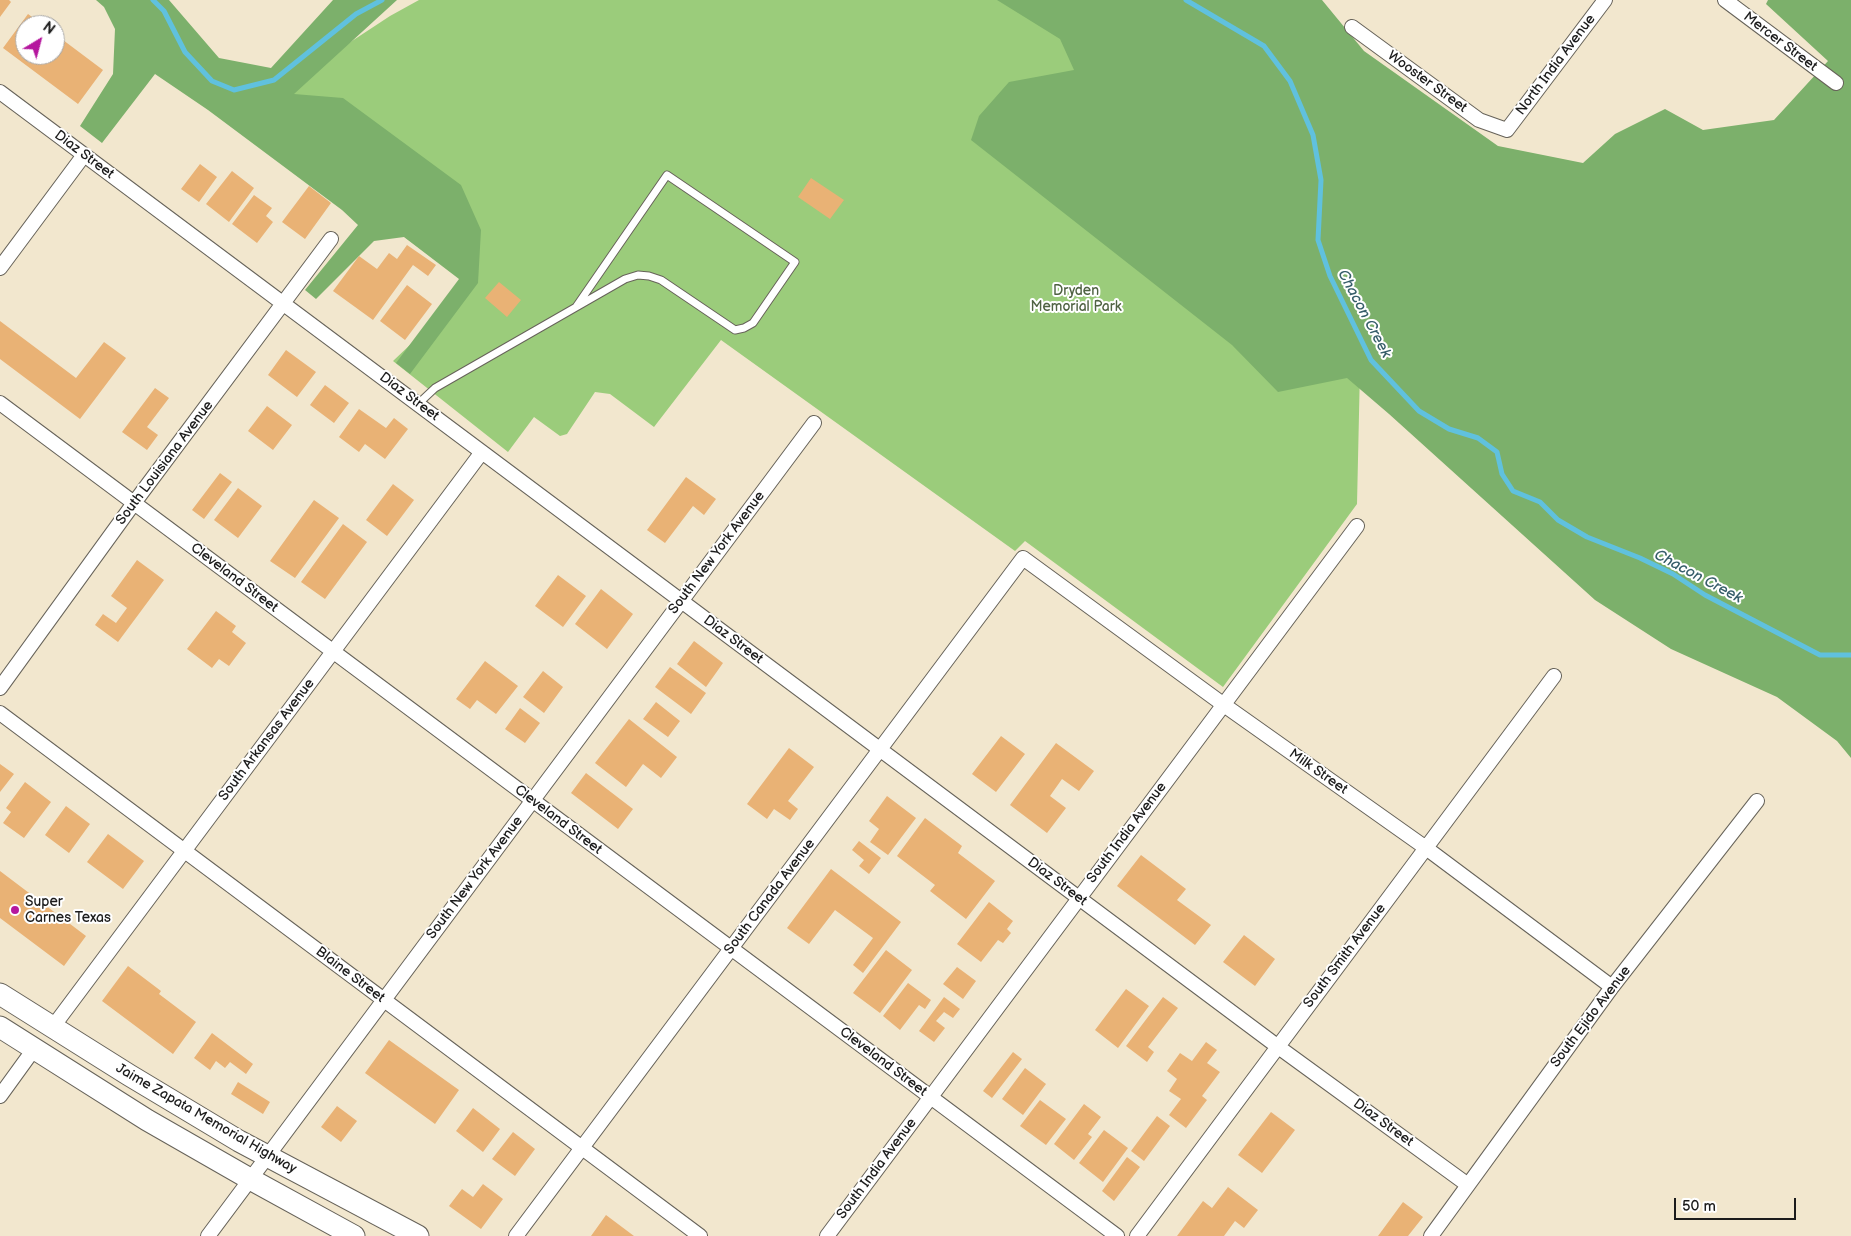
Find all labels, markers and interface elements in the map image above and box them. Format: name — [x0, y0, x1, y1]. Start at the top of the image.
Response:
street label: Mercer Street — [1740, 9, 1820, 75]
street label: North India Avenue — [1513, 11, 1599, 119]
north arrow — [15, 15, 65, 65]
text: N — [39, 18, 58, 38]
street label: Wooster Street — [1384, 48, 1470, 116]
street label: Diaz Street — [51, 127, 117, 183]
water label: Chacon Creek — [1333, 267, 1395, 361]
park label: Dryden Memorial Park — [1030, 283, 1122, 316]
street label: Diaz Street — [376, 369, 442, 425]
street label: South Louisiana Avenue — [113, 398, 217, 528]
street label: South New York Avenue — [665, 488, 769, 618]
street label: Cleveland Street — [187, 540, 281, 616]
water label: Chacon Creek — [1651, 546, 1745, 608]
street label: Diaz Street — [700, 612, 766, 668]
street label: South Arkansas Avenue — [216, 676, 318, 804]
street label: Milk Street — [1286, 746, 1350, 798]
street label: South India Avenue — [1084, 779, 1170, 887]
street label: Cleveland Street — [511, 782, 605, 858]
street label: South New York Avenue — [423, 813, 527, 943]
street label: South Canada Avenue — [721, 836, 819, 958]
street label: Diaz Street — [1024, 854, 1090, 910]
place label: Super Carnes Texas — [25, 894, 111, 926]
street label: South Smith Avenue — [1300, 901, 1390, 1011]
marker: Super Carnes Texas — [9, 904, 21, 916]
street label: Blaine Street — [312, 944, 388, 1006]
street label: South Ejido Avenue — [1547, 963, 1635, 1071]
street label: Cleveland Street — [836, 1024, 930, 1100]
street label: Jaime Zapata Memorial Highway — [113, 1060, 299, 1178]
street label: Diaz Street — [1350, 1096, 1416, 1150]
street label: South India Avenue — [834, 1115, 920, 1223]
scale bar — [1676, 1188, 1798, 1220]
text: 50 m — [1682, 1197, 1716, 1216]

